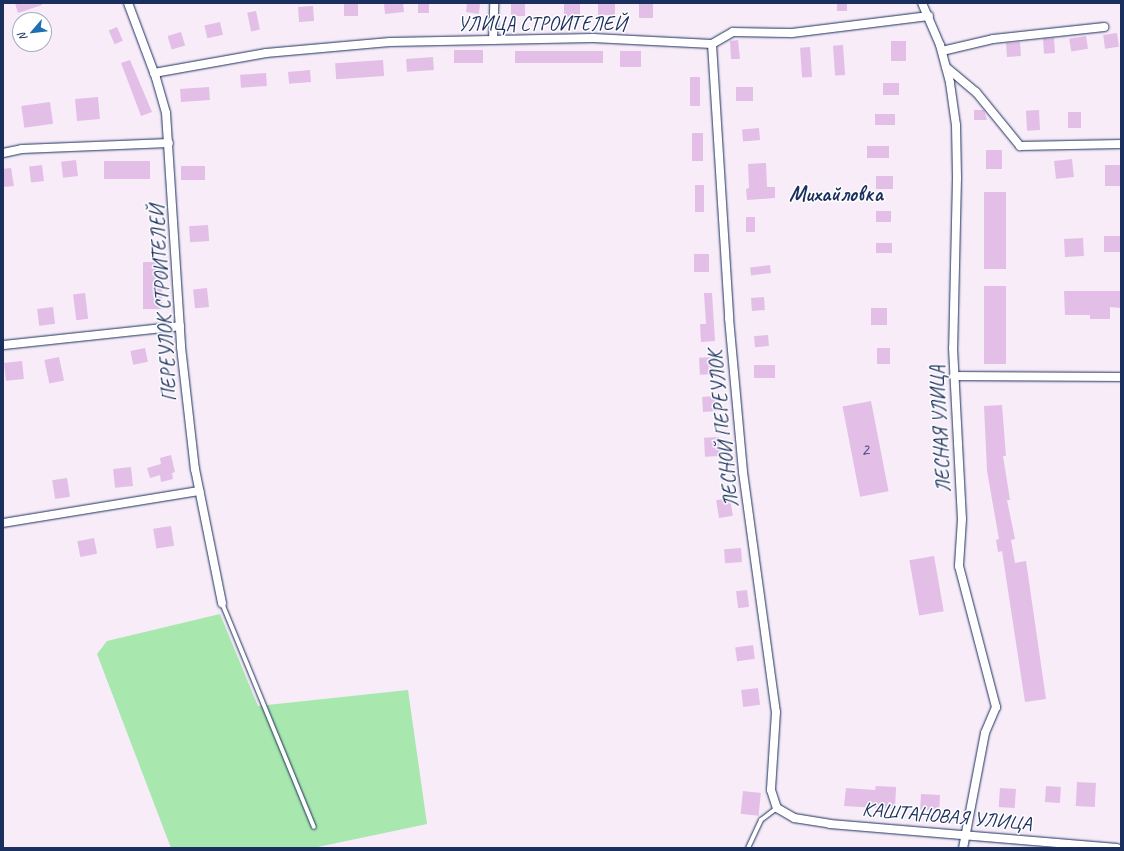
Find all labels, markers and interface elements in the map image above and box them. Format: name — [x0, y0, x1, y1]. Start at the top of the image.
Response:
street label: УЛИЦА СТРОИТЕЛЕЙ — [458, 11, 626, 35]
north arrow — [12, 12, 52, 52]
text: N — [15, 31, 30, 43]
district label: Михайловка — [789, 182, 883, 208]
street label: ПЕРЕУЛОК СТРОИТЕЛЕЙ — [144, 204, 182, 402]
street label: ЛЕСНОЙ ПЕРЕУЛОК — [703, 349, 743, 509]
street label: ЛЕСНАЯ УЛИЦА — [925, 365, 955, 493]
house number: 2 — [861, 438, 869, 460]
street label: КАШТАНОВАЯ УЛИЦА — [862, 797, 1032, 835]

